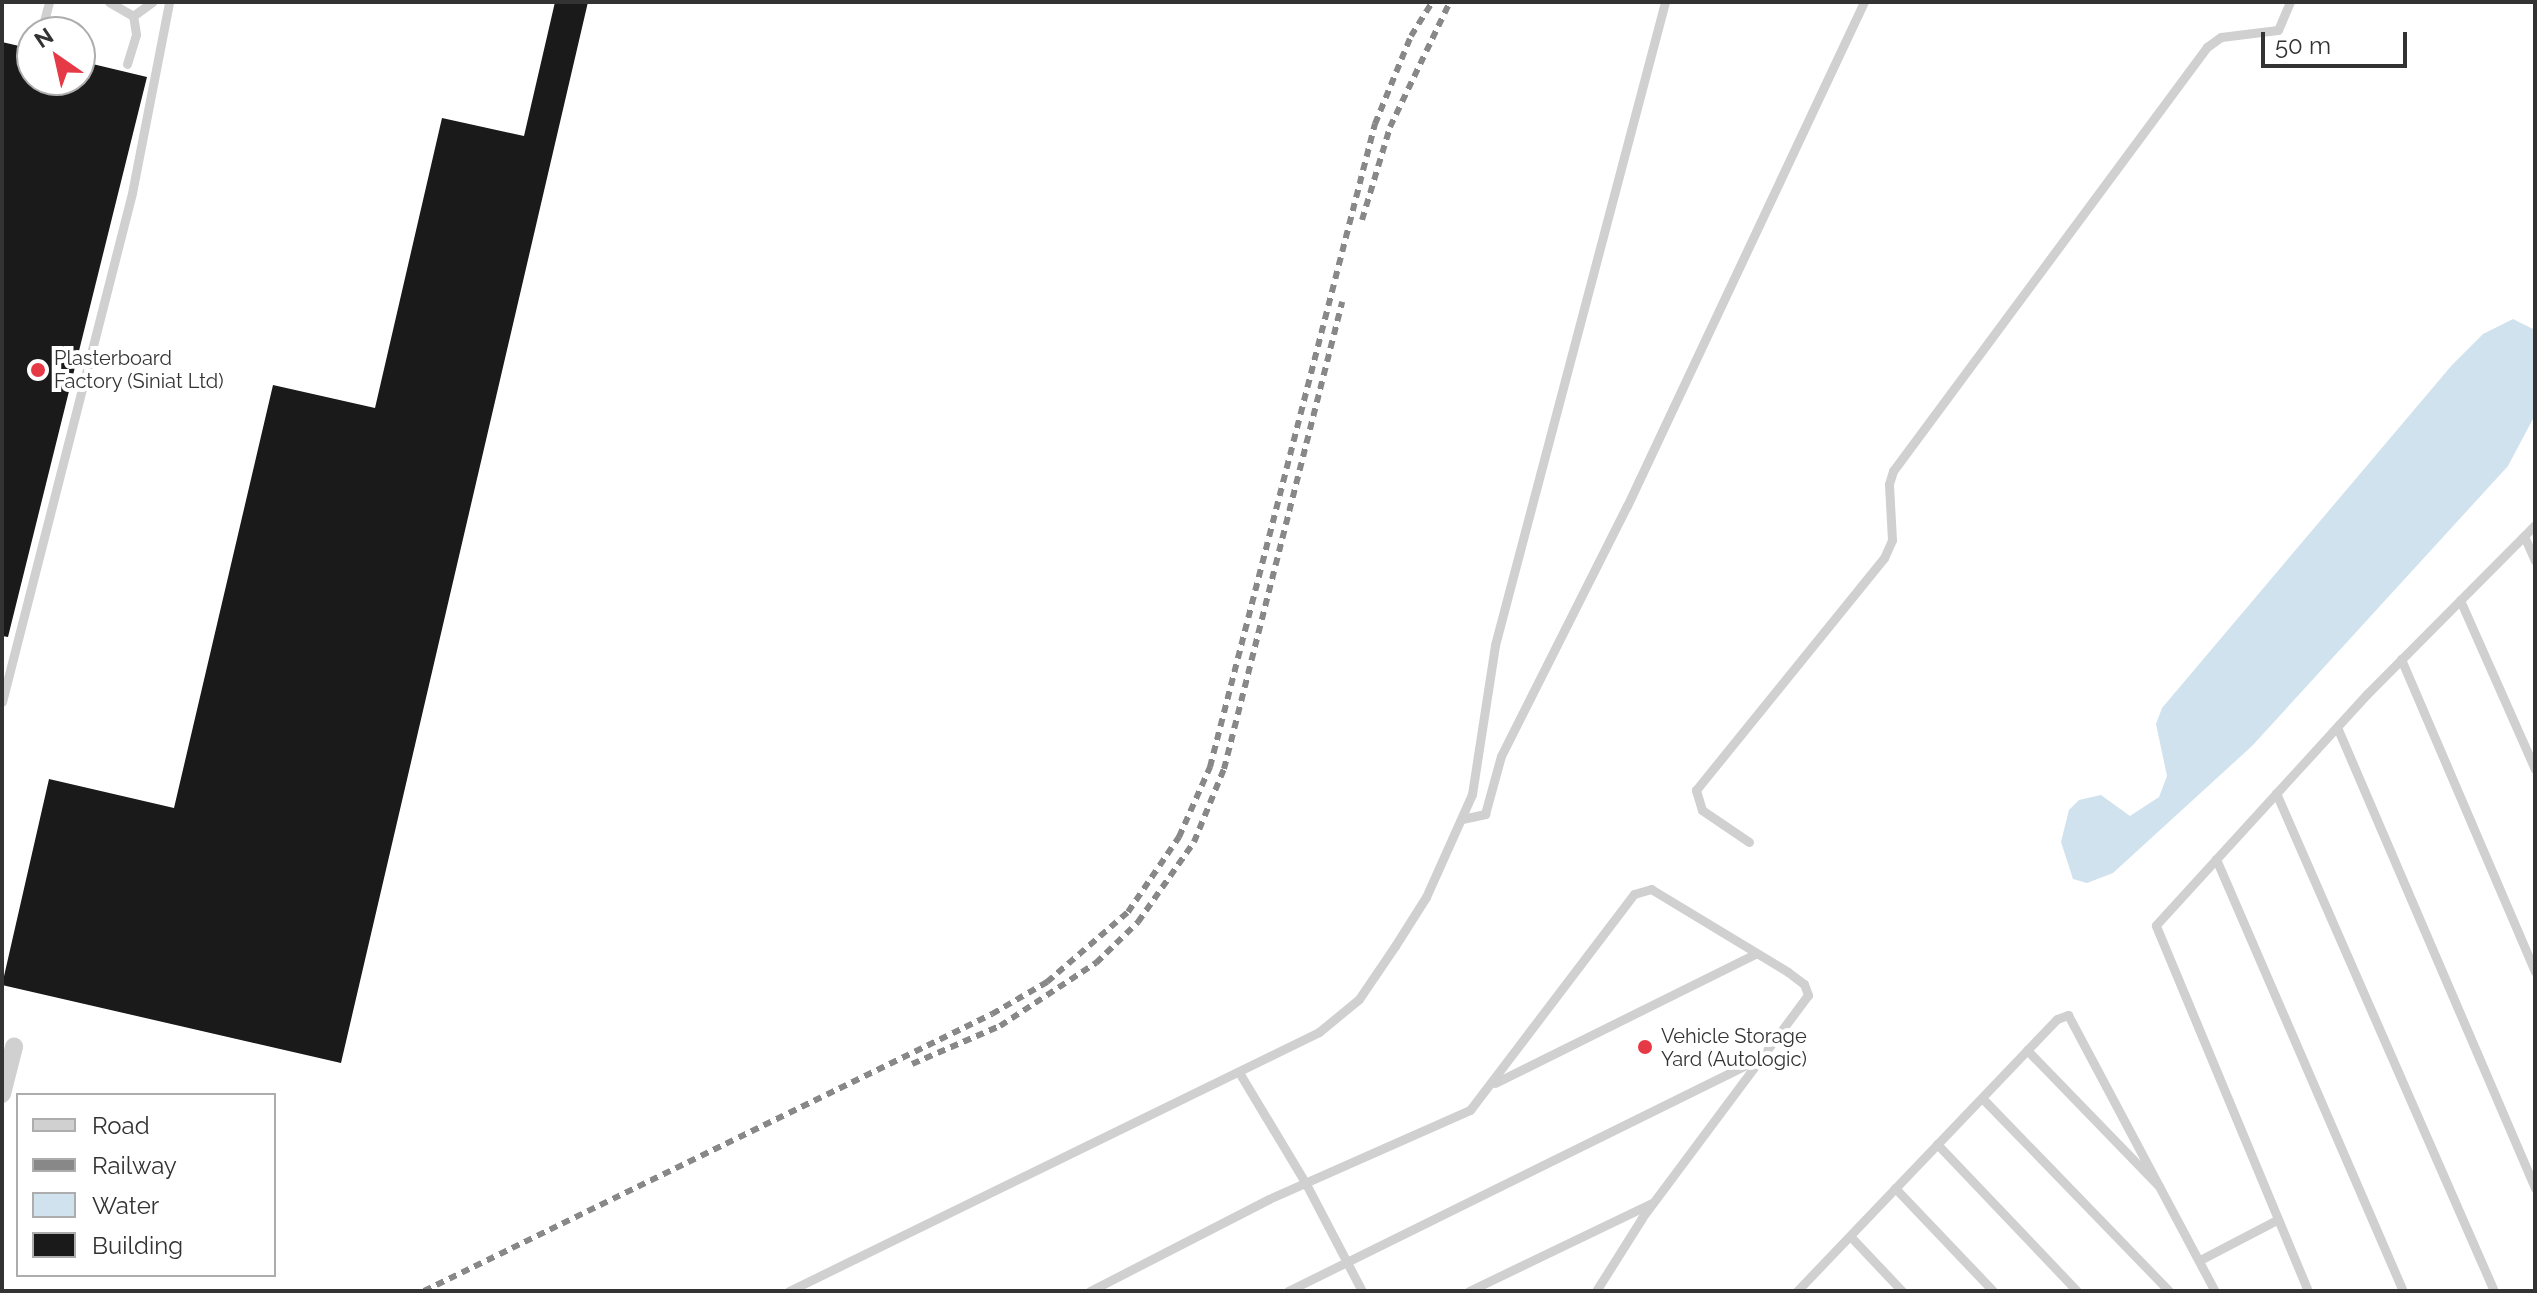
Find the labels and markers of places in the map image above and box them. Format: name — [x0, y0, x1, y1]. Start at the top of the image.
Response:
place label: Plasterboard Factory (Siniat Ltd) — [54, 346, 224, 393]
marker: Plasterboard Factory (Siniat Ltd) — [29, 361, 47, 379]
place label: Vehicle Storage Yard (Autologic) — [1661, 1024, 1807, 1071]
marker: Vehicle Storage Yard (Autologic) — [1636, 1038, 1654, 1056]

